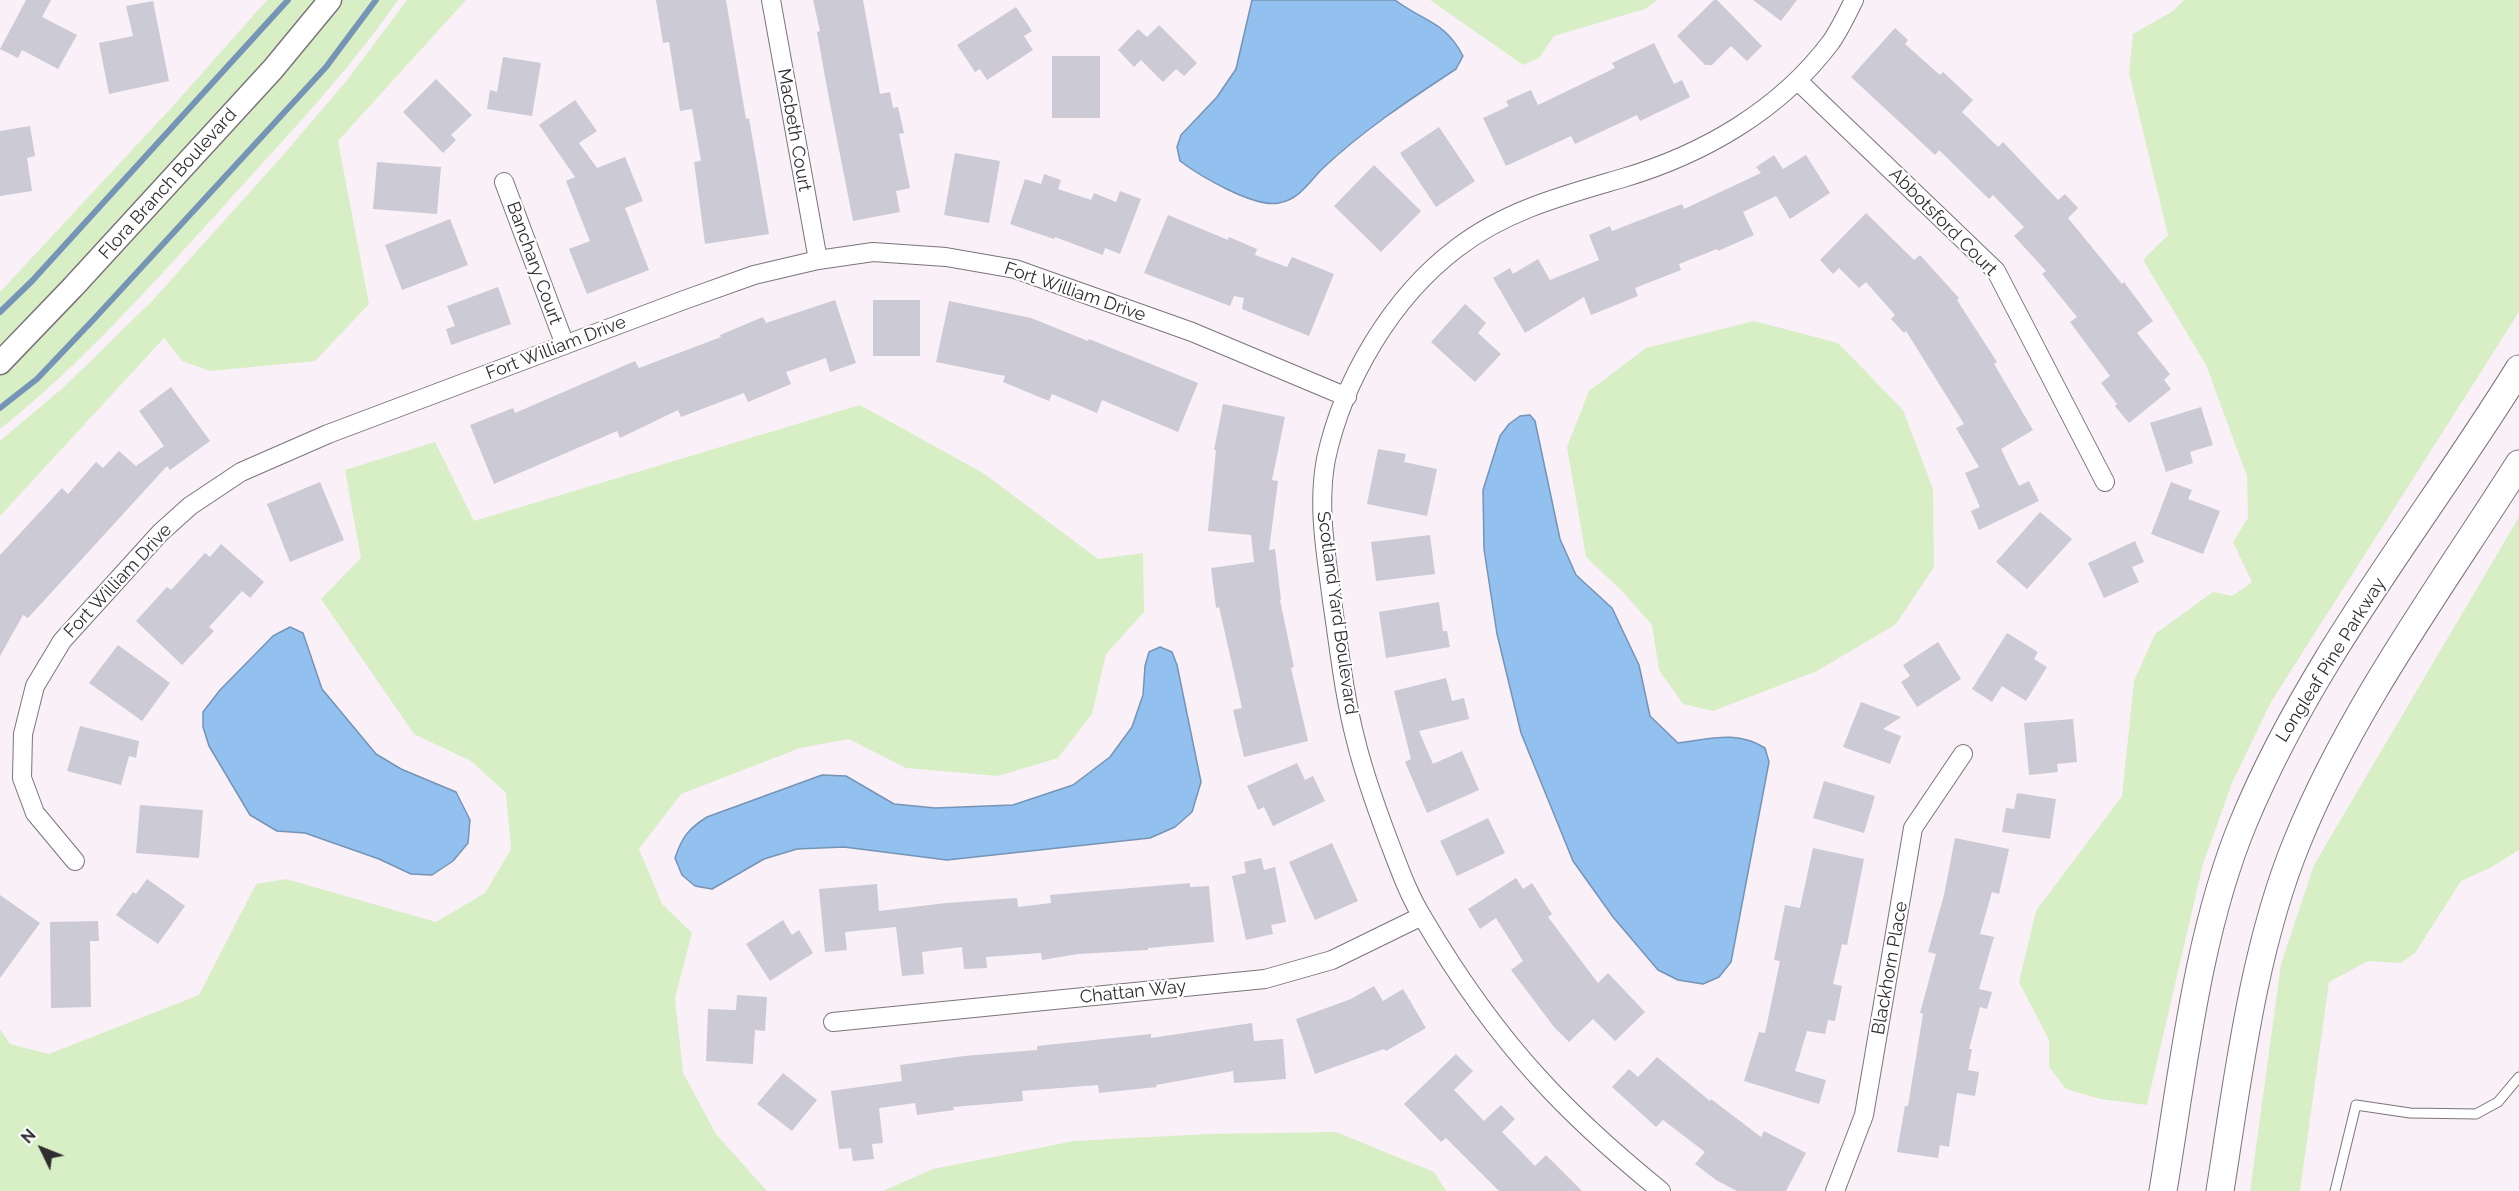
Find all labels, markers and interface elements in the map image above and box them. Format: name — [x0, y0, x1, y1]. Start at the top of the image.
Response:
street label: Macbeth Court — [773, 67, 815, 193]
street label: Flora Branch Boulevard — [95, 104, 241, 264]
street label: Abbotsford Court — [1884, 163, 2002, 281]
street label: Banchary Court — [502, 199, 566, 327]
street label: Fort William Drive — [1002, 258, 1148, 326]
street label: Fort William Drive — [483, 311, 629, 385]
street label: Scotland Yard Boulevard — [1312, 510, 1362, 716]
street label: Fort William Drive — [60, 520, 176, 642]
street label: Longleaf Pine Parkway — [2272, 574, 2390, 746]
street label: Blackhorn Place — [1868, 900, 1912, 1036]
street label: Chattan Way — [1079, 976, 1187, 1008]
north arrow — [12, 1119, 72, 1179]
text: N — [17, 1125, 40, 1147]

